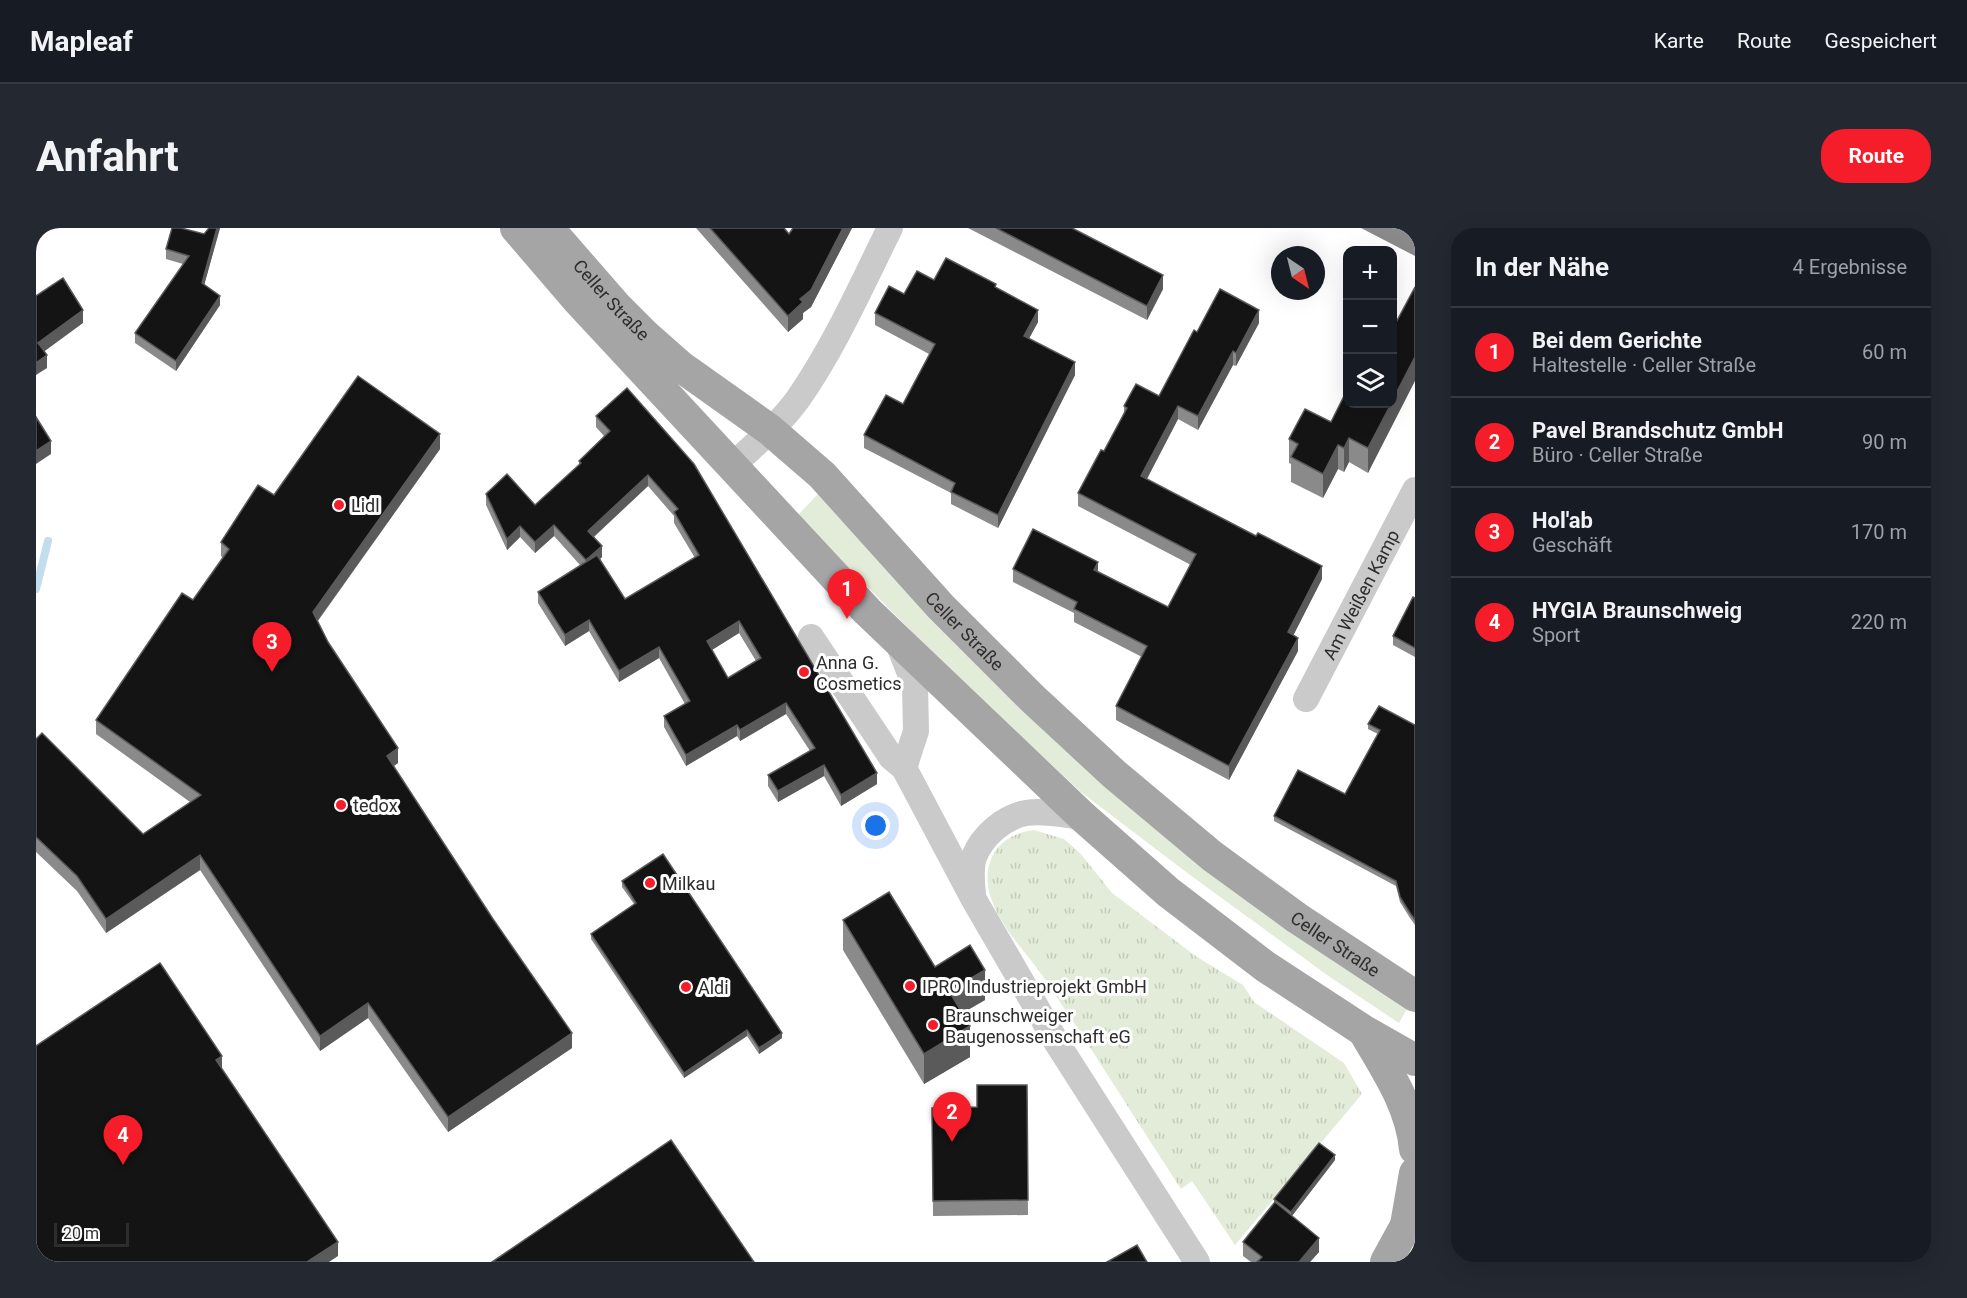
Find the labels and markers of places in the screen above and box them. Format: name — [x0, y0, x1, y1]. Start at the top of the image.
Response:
place label: Lidl — [351, 495, 380, 516]
marker: Lidl — [332, 498, 346, 512]
pin: 1 — [828, 570, 866, 619]
pin: 3 — [252, 622, 292, 672]
place label: Anna G. Cosmetics — [816, 652, 902, 694]
marker: Anna G. Cosmetics — [797, 665, 811, 679]
place label: tedox — [353, 795, 398, 816]
marker: tedox — [334, 798, 348, 812]
place label: Milkau — [662, 873, 715, 894]
marker: Milkau — [643, 876, 657, 890]
place label: IPRO Industrieprojekt GmbH — [922, 976, 1147, 997]
place label: Aldi — [698, 977, 729, 998]
marker: IPRO Industrieprojekt GmbH — [903, 979, 917, 993]
marker: Aldi — [679, 980, 693, 994]
place label: Braunschweiger Baugenossenschaft eG — [945, 1005, 1131, 1047]
marker: Braunschweiger Baugenossenschaft eG — [926, 1018, 940, 1032]
pin: 2 — [932, 1092, 972, 1142]
pin: 4 — [104, 1116, 142, 1165]

